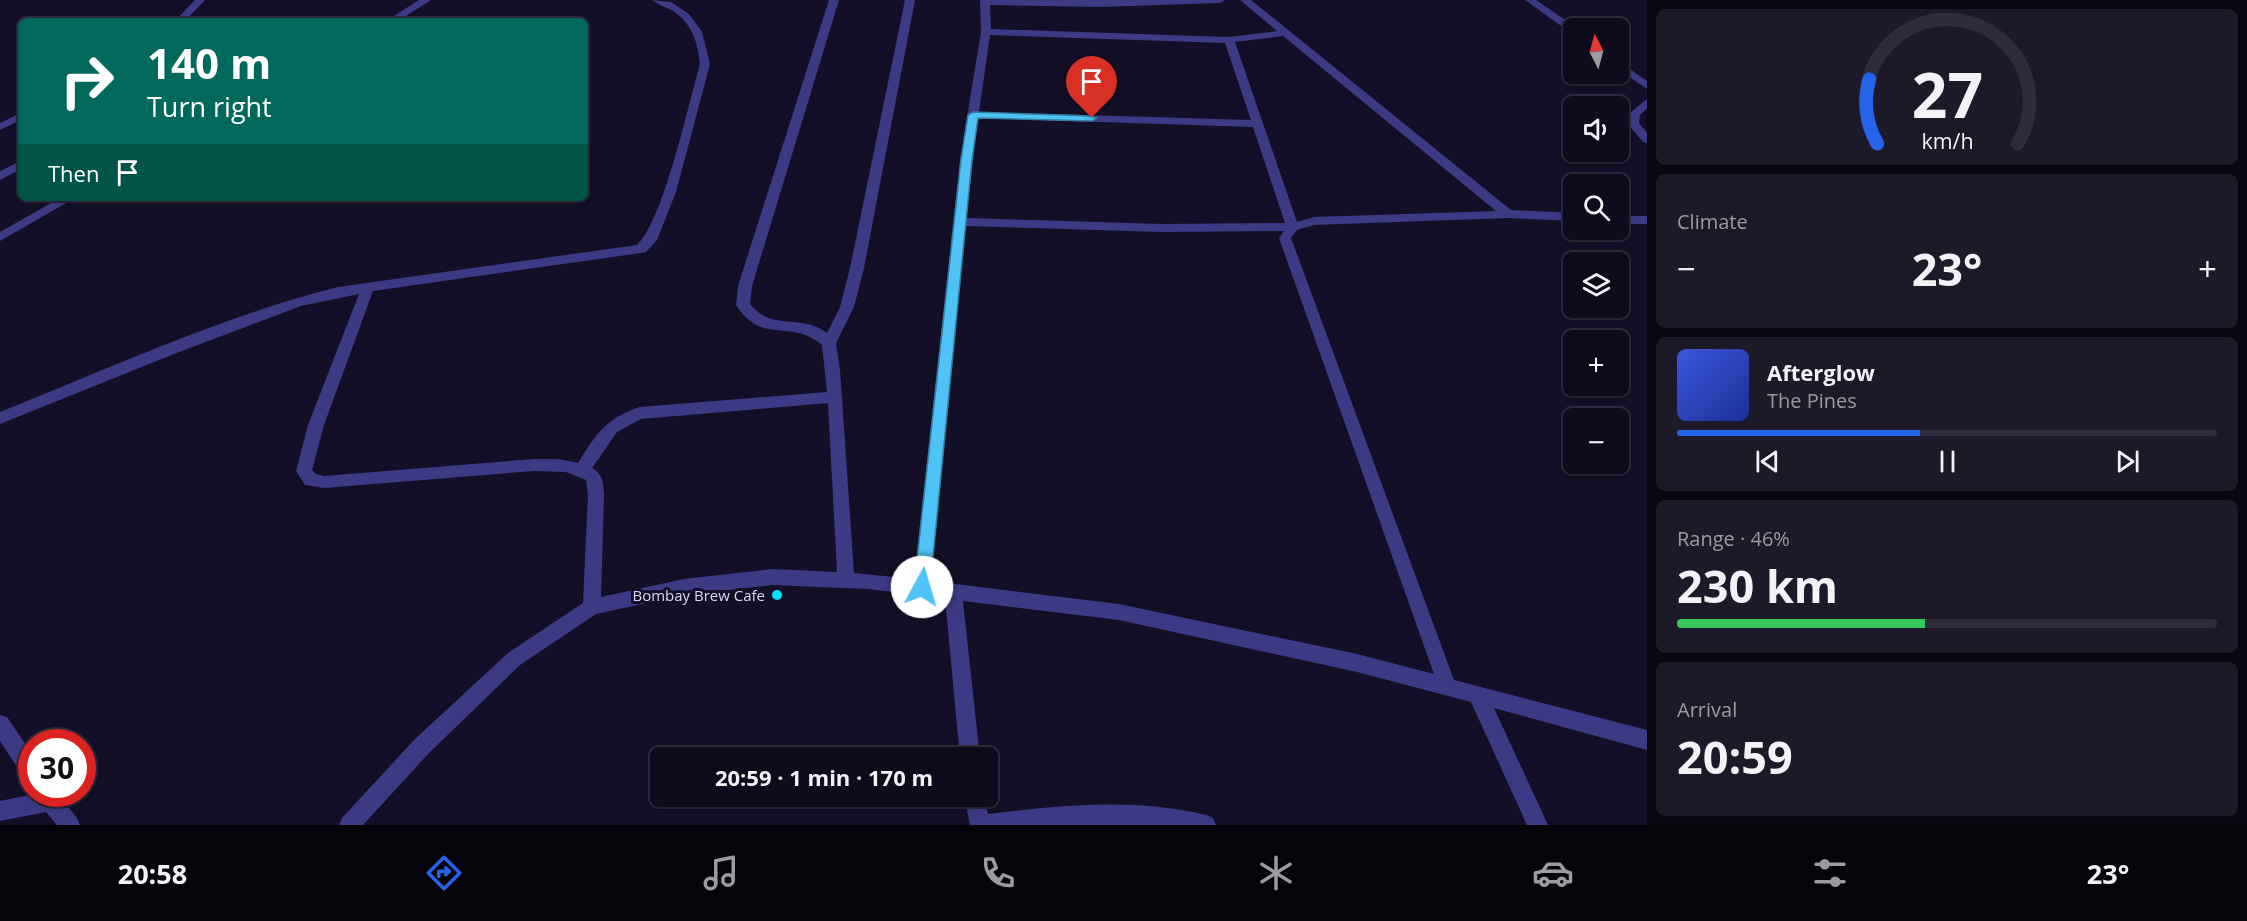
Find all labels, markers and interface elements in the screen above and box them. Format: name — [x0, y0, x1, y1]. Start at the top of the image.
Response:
north arrow — [1563, 18, 1629, 84]
map controls — [1563, 18, 1629, 474]
text: 140 m — [147, 34, 271, 91]
icon: right — [48, 42, 126, 120]
text: 27 — [1911, 51, 1983, 136]
pin — [1066, 56, 1117, 118]
icon: arrive — [1075, 65, 1108, 98]
text: Turn right — [147, 88, 272, 125]
button: sound — [1563, 96, 1629, 162]
text: km/h — [1921, 126, 1973, 155]
icon: arrive — [111, 156, 144, 189]
text: Then — [48, 158, 99, 188]
button: search — [1563, 174, 1629, 240]
text: Climate — [1677, 208, 1748, 235]
text: 23° — [1912, 238, 1982, 299]
text: − — [1677, 246, 1696, 291]
text: + — [2198, 246, 2217, 291]
button: layers — [1563, 252, 1629, 318]
button: + — [1563, 330, 1629, 396]
text: Afterglow — [1767, 357, 1875, 387]
text: The Pines — [1767, 387, 1857, 414]
button: − — [1563, 408, 1629, 474]
icon: previous — [1751, 445, 1784, 478]
icon: pause — [1931, 445, 1964, 478]
icon: next — [2111, 445, 2144, 478]
text: Range · 46% — [1677, 525, 1790, 552]
position arrow — [890, 555, 954, 619]
text: 230 km — [1677, 555, 1838, 616]
place label: Bombay Brew Cafe — [632, 585, 765, 605]
marker: Bombay Brew Cafe — [770, 588, 784, 602]
text: Arrival — [1677, 696, 1737, 723]
text: 20:59 — [1677, 726, 1793, 787]
speed limit sign: 30 — [18, 729, 96, 807]
text: 20:59 · 1 min · 170 m — [715, 762, 933, 792]
icon: directions — [423, 852, 465, 894]
icon: music — [700, 852, 742, 894]
icon: phone — [977, 852, 1019, 894]
icon: climate — [1255, 852, 1297, 894]
icon: car — [1532, 852, 1574, 894]
icon: filters — [1809, 852, 1851, 894]
text: 20:58 — [118, 855, 187, 892]
text: 23° — [2087, 855, 2129, 892]

